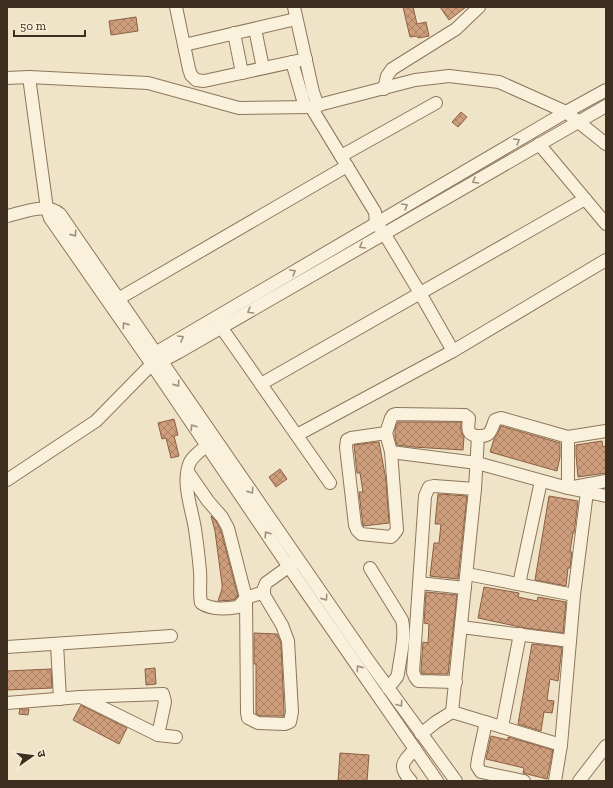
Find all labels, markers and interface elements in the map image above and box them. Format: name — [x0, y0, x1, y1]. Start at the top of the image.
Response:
scale bar — [14, 12, 85, 38]
text: 50 m — [20, 19, 47, 33]
one-way arrow — [513, 138, 520, 145]
one-way arrow — [472, 177, 479, 184]
one-way arrow — [401, 204, 408, 211]
one-way arrow — [69, 230, 77, 237]
one-way arrow — [359, 242, 366, 249]
one-way arrow — [289, 270, 296, 277]
one-way arrow — [247, 307, 254, 314]
one-way arrow — [123, 323, 130, 330]
one-way arrow — [177, 336, 184, 343]
one-way arrow — [172, 380, 179, 387]
one-way arrow — [191, 424, 198, 431]
one-way arrow — [246, 487, 253, 494]
one-way arrow — [264, 531, 271, 538]
one-way arrow — [320, 594, 328, 601]
one-way arrow — [357, 666, 364, 673]
one-way arrow — [395, 700, 402, 707]
north arrow — [12, 736, 52, 776]
text: उ — [34, 749, 48, 759]

